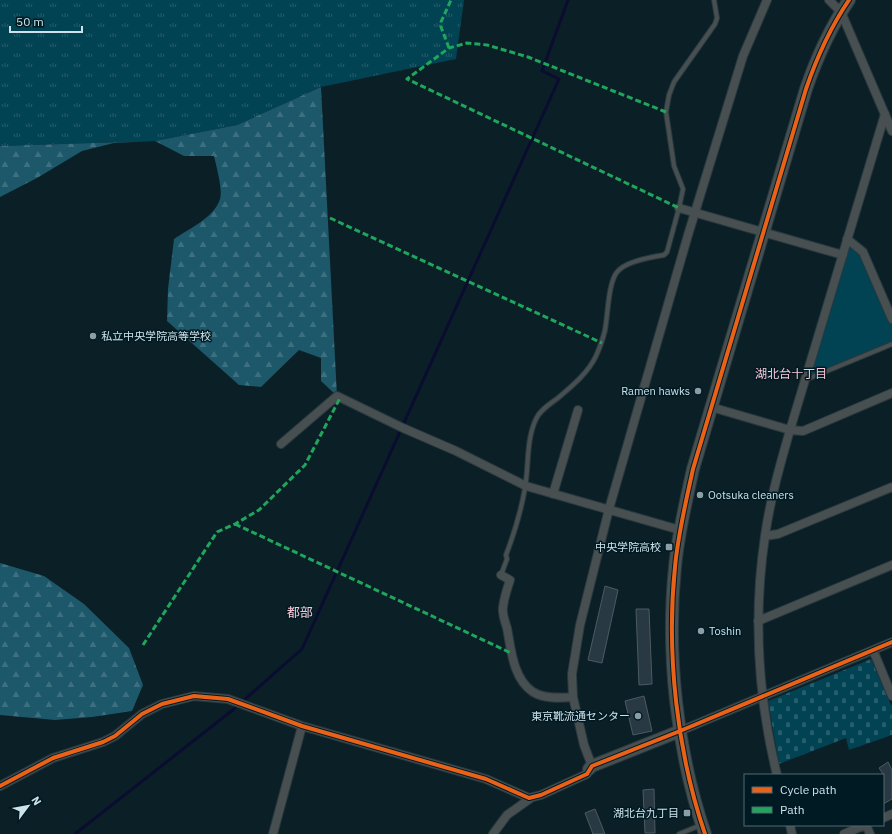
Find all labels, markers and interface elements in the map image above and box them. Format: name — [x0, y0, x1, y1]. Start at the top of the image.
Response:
scale bar — [10, 8, 82, 34]
text: 50 m — [16, 14, 44, 29]
place label: 私立中央学院高等学校 — [101, 329, 211, 343]
marker: 私立中央学院高等学校 — [88, 331, 98, 341]
district label: 湖北台十丁目 — [755, 366, 827, 381]
place label: Ramen hawks — [621, 384, 690, 398]
marker: Ramen hawks — [693, 386, 703, 396]
place label: Ootsuka cleaners — [708, 488, 794, 502]
marker: Ootsuka cleaners — [695, 490, 705, 500]
place label: 中央学院高校 — [595, 540, 661, 554]
marker: 中央学院高校 — [664, 542, 674, 552]
district label: 都部 — [287, 604, 313, 621]
place label: Toshin — [709, 624, 741, 638]
marker: Toshin — [696, 626, 706, 636]
place label: 東京靴流通センター — [531, 709, 630, 723]
marker: 東京靴流通センター — [633, 711, 643, 721]
legend — [744, 774, 884, 826]
text: Cycle path — [780, 782, 837, 797]
north arrow — [8, 786, 48, 826]
text: N — [28, 794, 45, 808]
text: Path — [780, 802, 805, 817]
place label: 湖北台九丁目 — [613, 806, 679, 820]
marker: 湖北台九丁目 — [682, 808, 692, 818]

